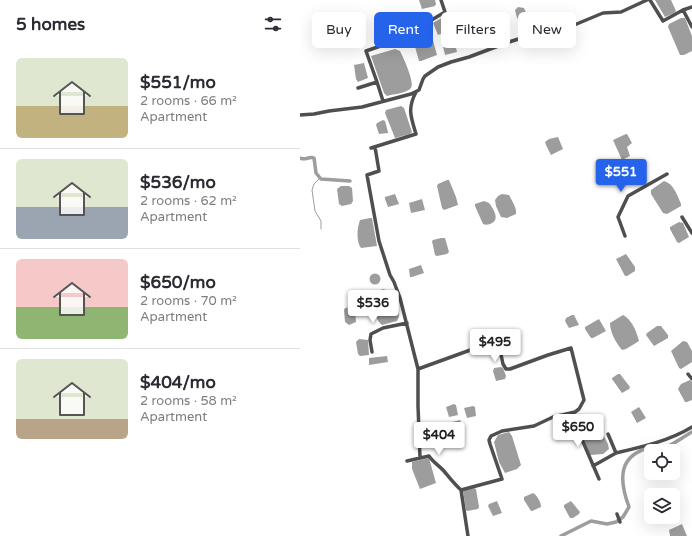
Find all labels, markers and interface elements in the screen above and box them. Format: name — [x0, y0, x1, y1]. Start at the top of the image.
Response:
chip: Buy — [312, 12, 366, 48]
chip: Rent — [374, 12, 433, 48]
chip: Filters — [441, 12, 510, 48]
chip: New — [518, 12, 576, 48]
icon: filters — [262, 13, 284, 35]
text: 5 homes — [16, 14, 85, 35]
text: $551/mo — [140, 72, 216, 93]
icon: home — [48, 74, 96, 122]
text: 2 rooms · 66 m² — [140, 93, 237, 109]
text: Apartment — [140, 109, 207, 125]
pin: $551 — [597, 159, 645, 193]
text: $551 — [605, 164, 637, 180]
text: $536/mo — [140, 172, 216, 193]
icon: home — [48, 175, 96, 223]
text: 2 rooms · 62 m² — [140, 193, 237, 209]
text: Apartment — [140, 209, 207, 225]
text: $650/mo — [140, 272, 216, 293]
icon: home — [48, 275, 96, 323]
pin: $536 — [349, 290, 397, 324]
text: 2 rooms · 70 m² — [140, 293, 237, 309]
text: $536 — [357, 295, 389, 311]
text: Apartment — [140, 309, 207, 325]
pin: $495 — [471, 329, 519, 363]
text: $495 — [479, 334, 511, 350]
text: $404/mo — [140, 372, 216, 393]
icon: home — [48, 375, 96, 423]
text: 2 rooms · 58 m² — [140, 393, 237, 409]
text: Apartment — [140, 409, 207, 425]
pin: $650 — [554, 414, 602, 448]
text: $650 — [562, 419, 594, 435]
pin: $404 — [415, 422, 463, 456]
text: $404 — [423, 427, 455, 443]
map controls — [644, 444, 680, 524]
button: locate — [644, 444, 680, 480]
button: layers — [644, 488, 680, 524]

